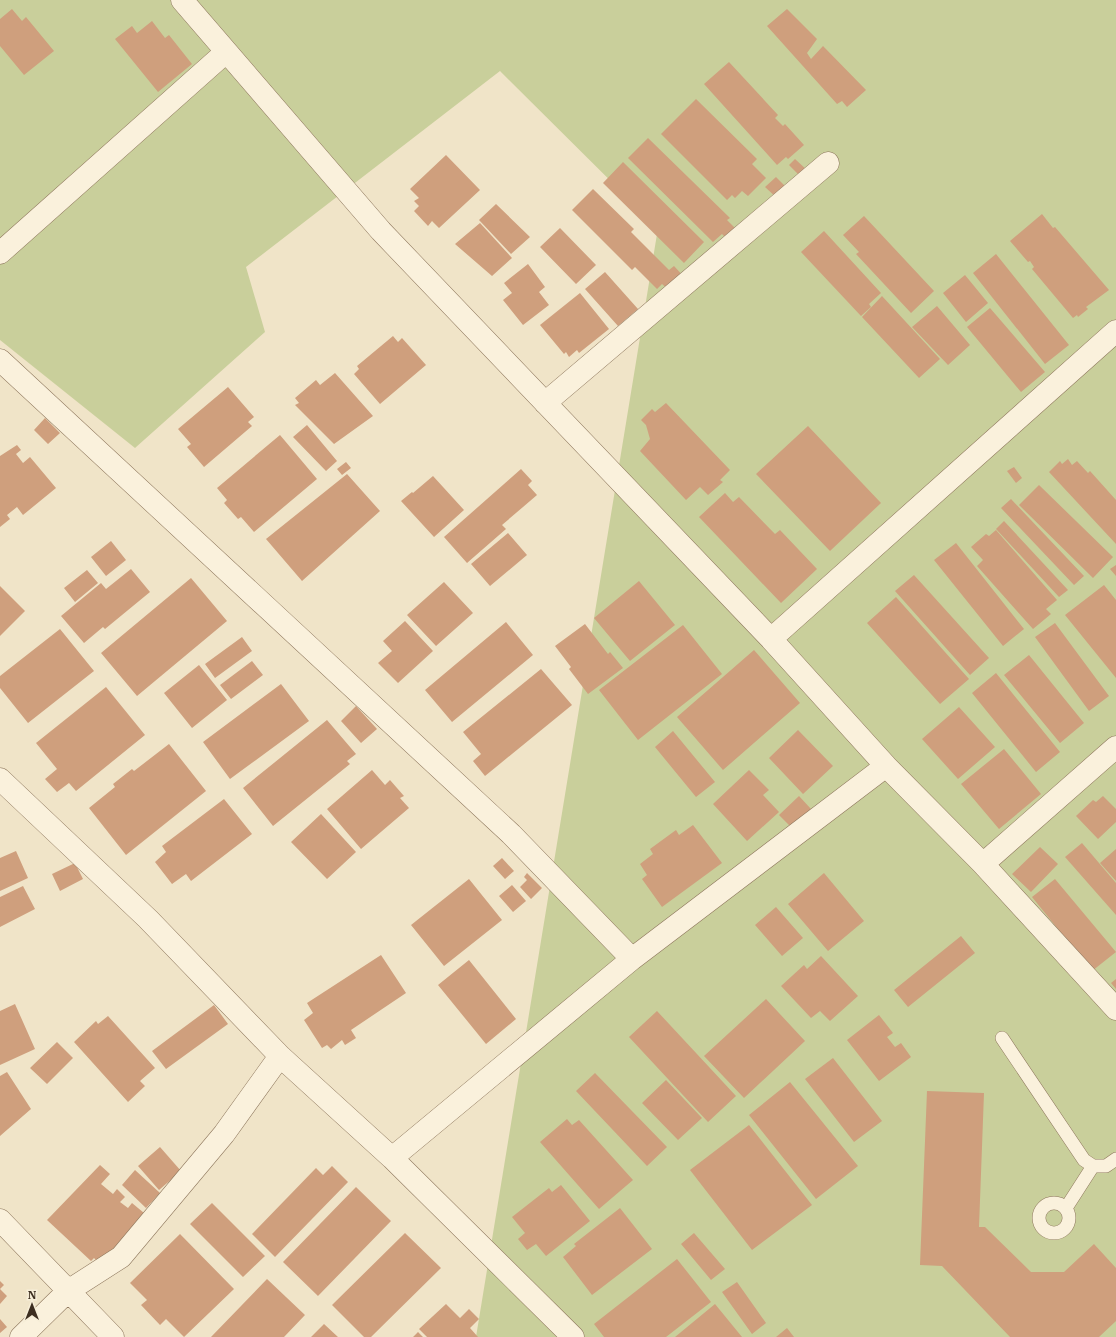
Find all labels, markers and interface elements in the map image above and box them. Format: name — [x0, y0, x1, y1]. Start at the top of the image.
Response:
north arrow — [12, 1285, 52, 1325]
text: N — [28, 1288, 37, 1302]

